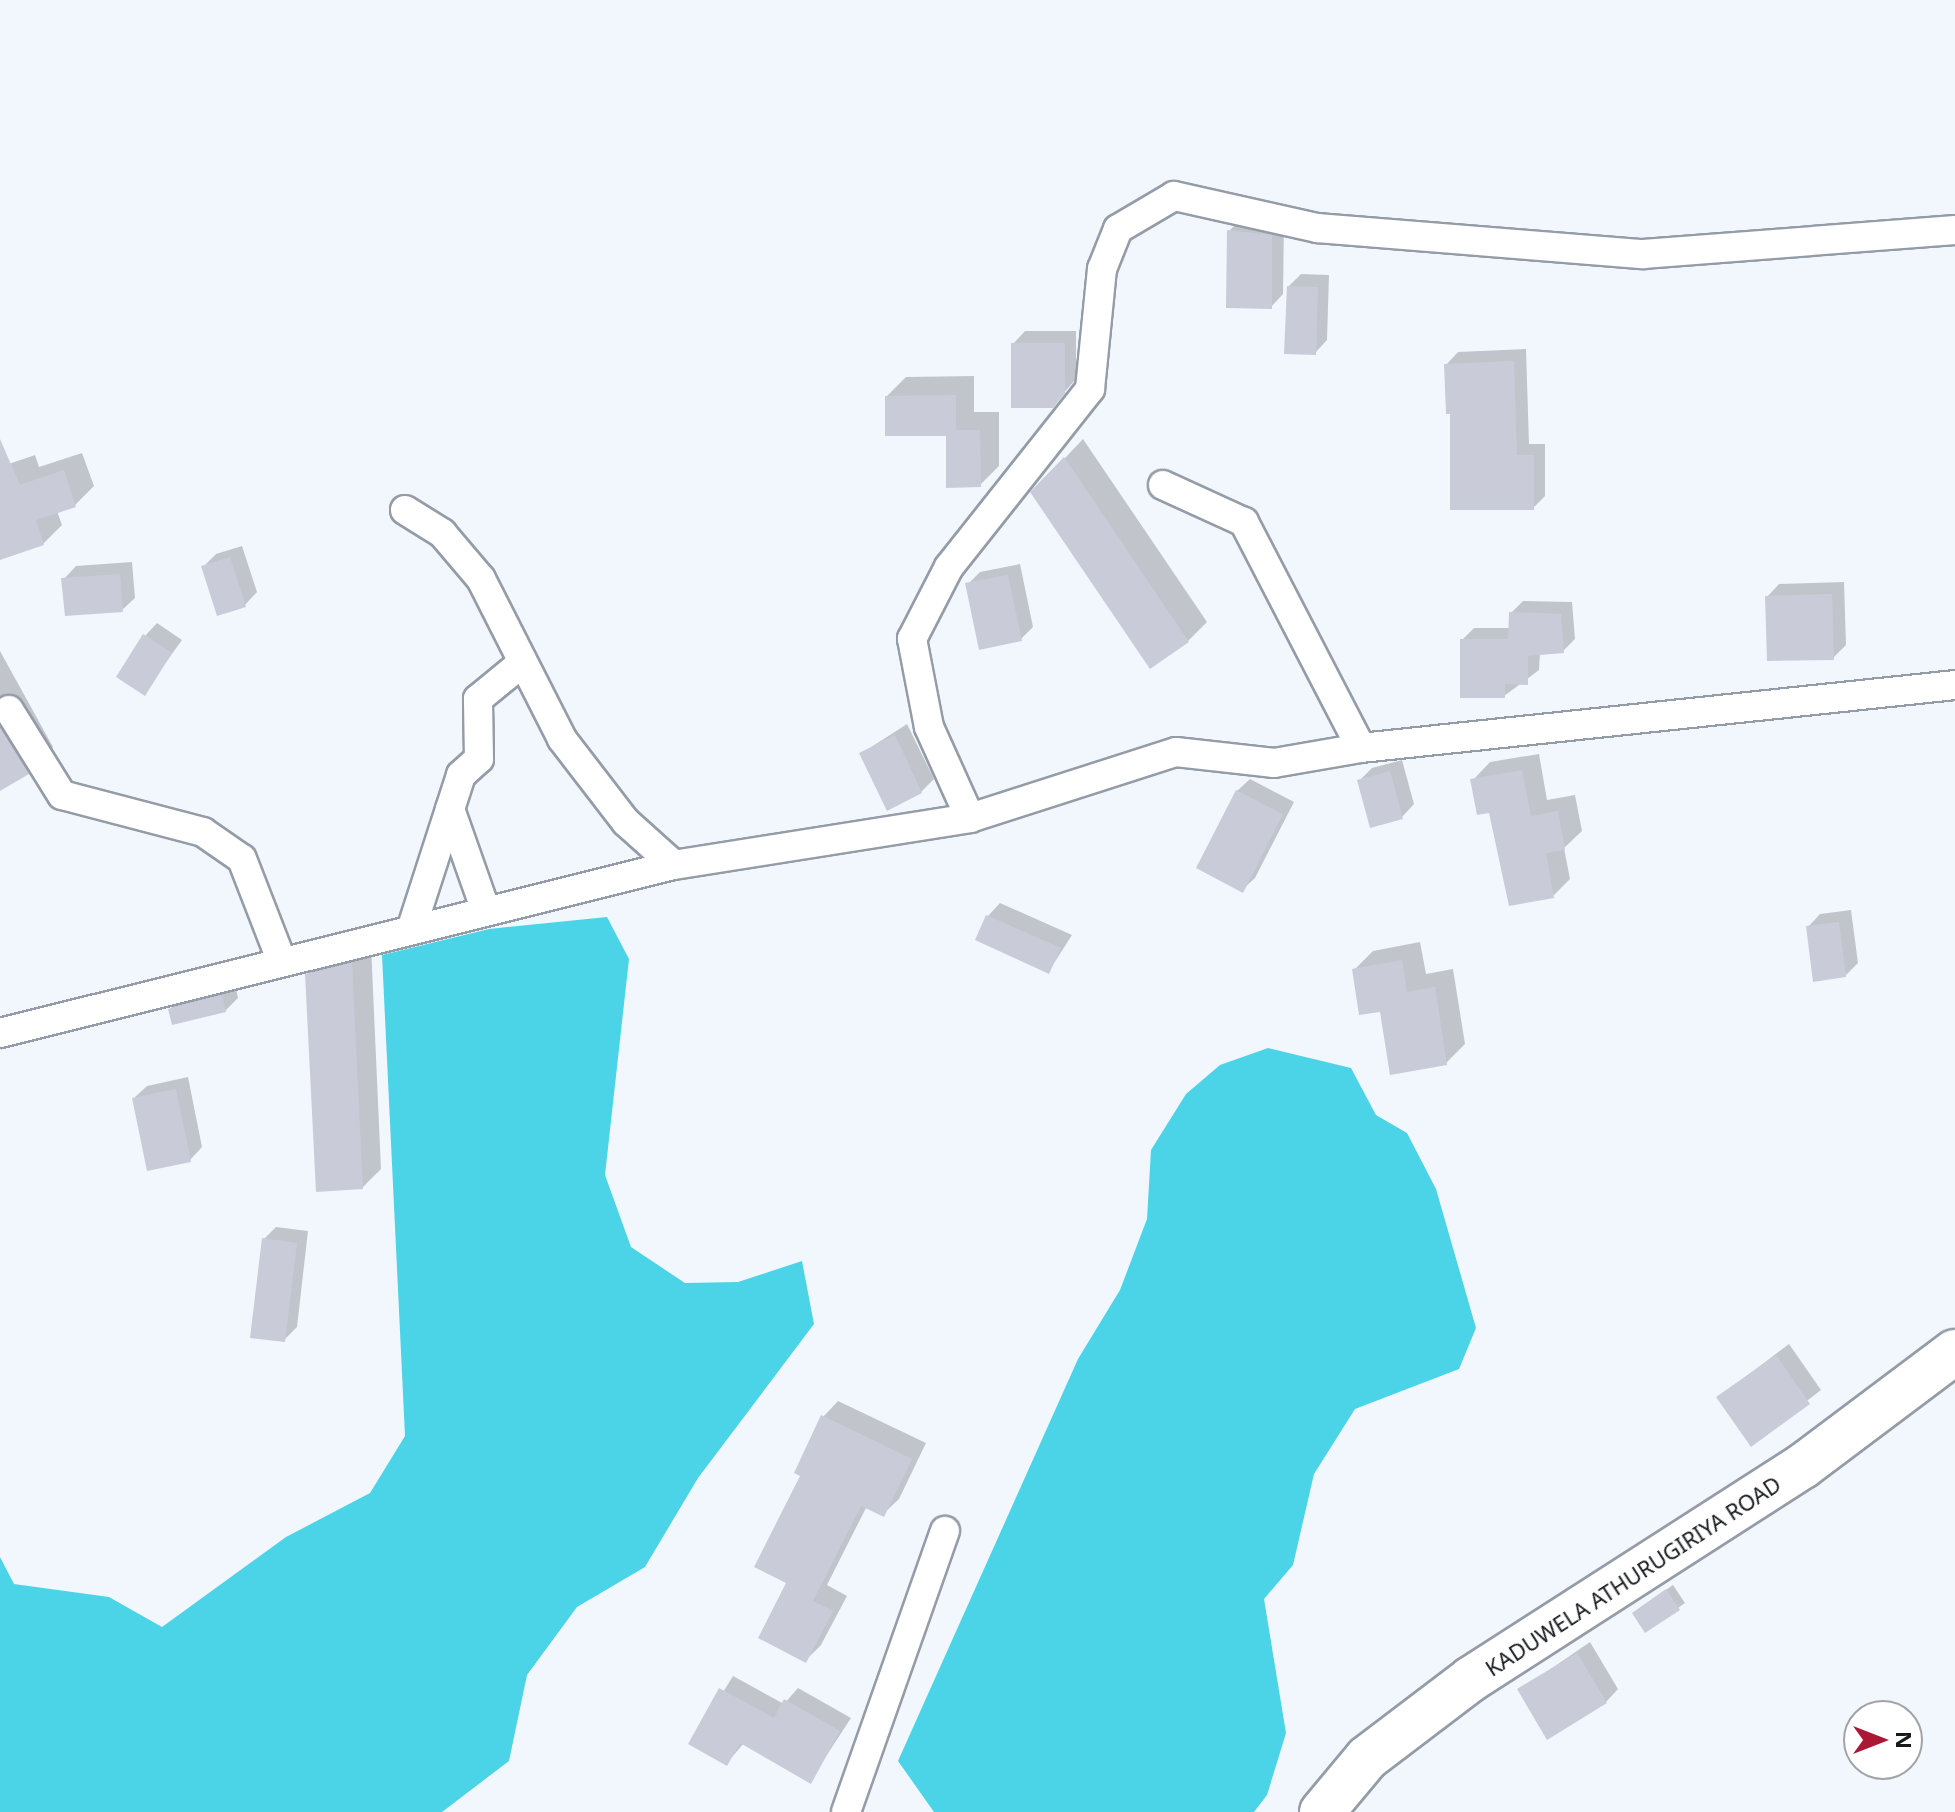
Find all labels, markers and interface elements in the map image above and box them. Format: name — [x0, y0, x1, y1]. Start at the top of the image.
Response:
street label: KADUWELA ATHURUGIRIYA ROAD — [1480, 1470, 1786, 1682]
north arrow — [1843, 1700, 1923, 1780]
text: N — [1890, 1731, 1920, 1749]

